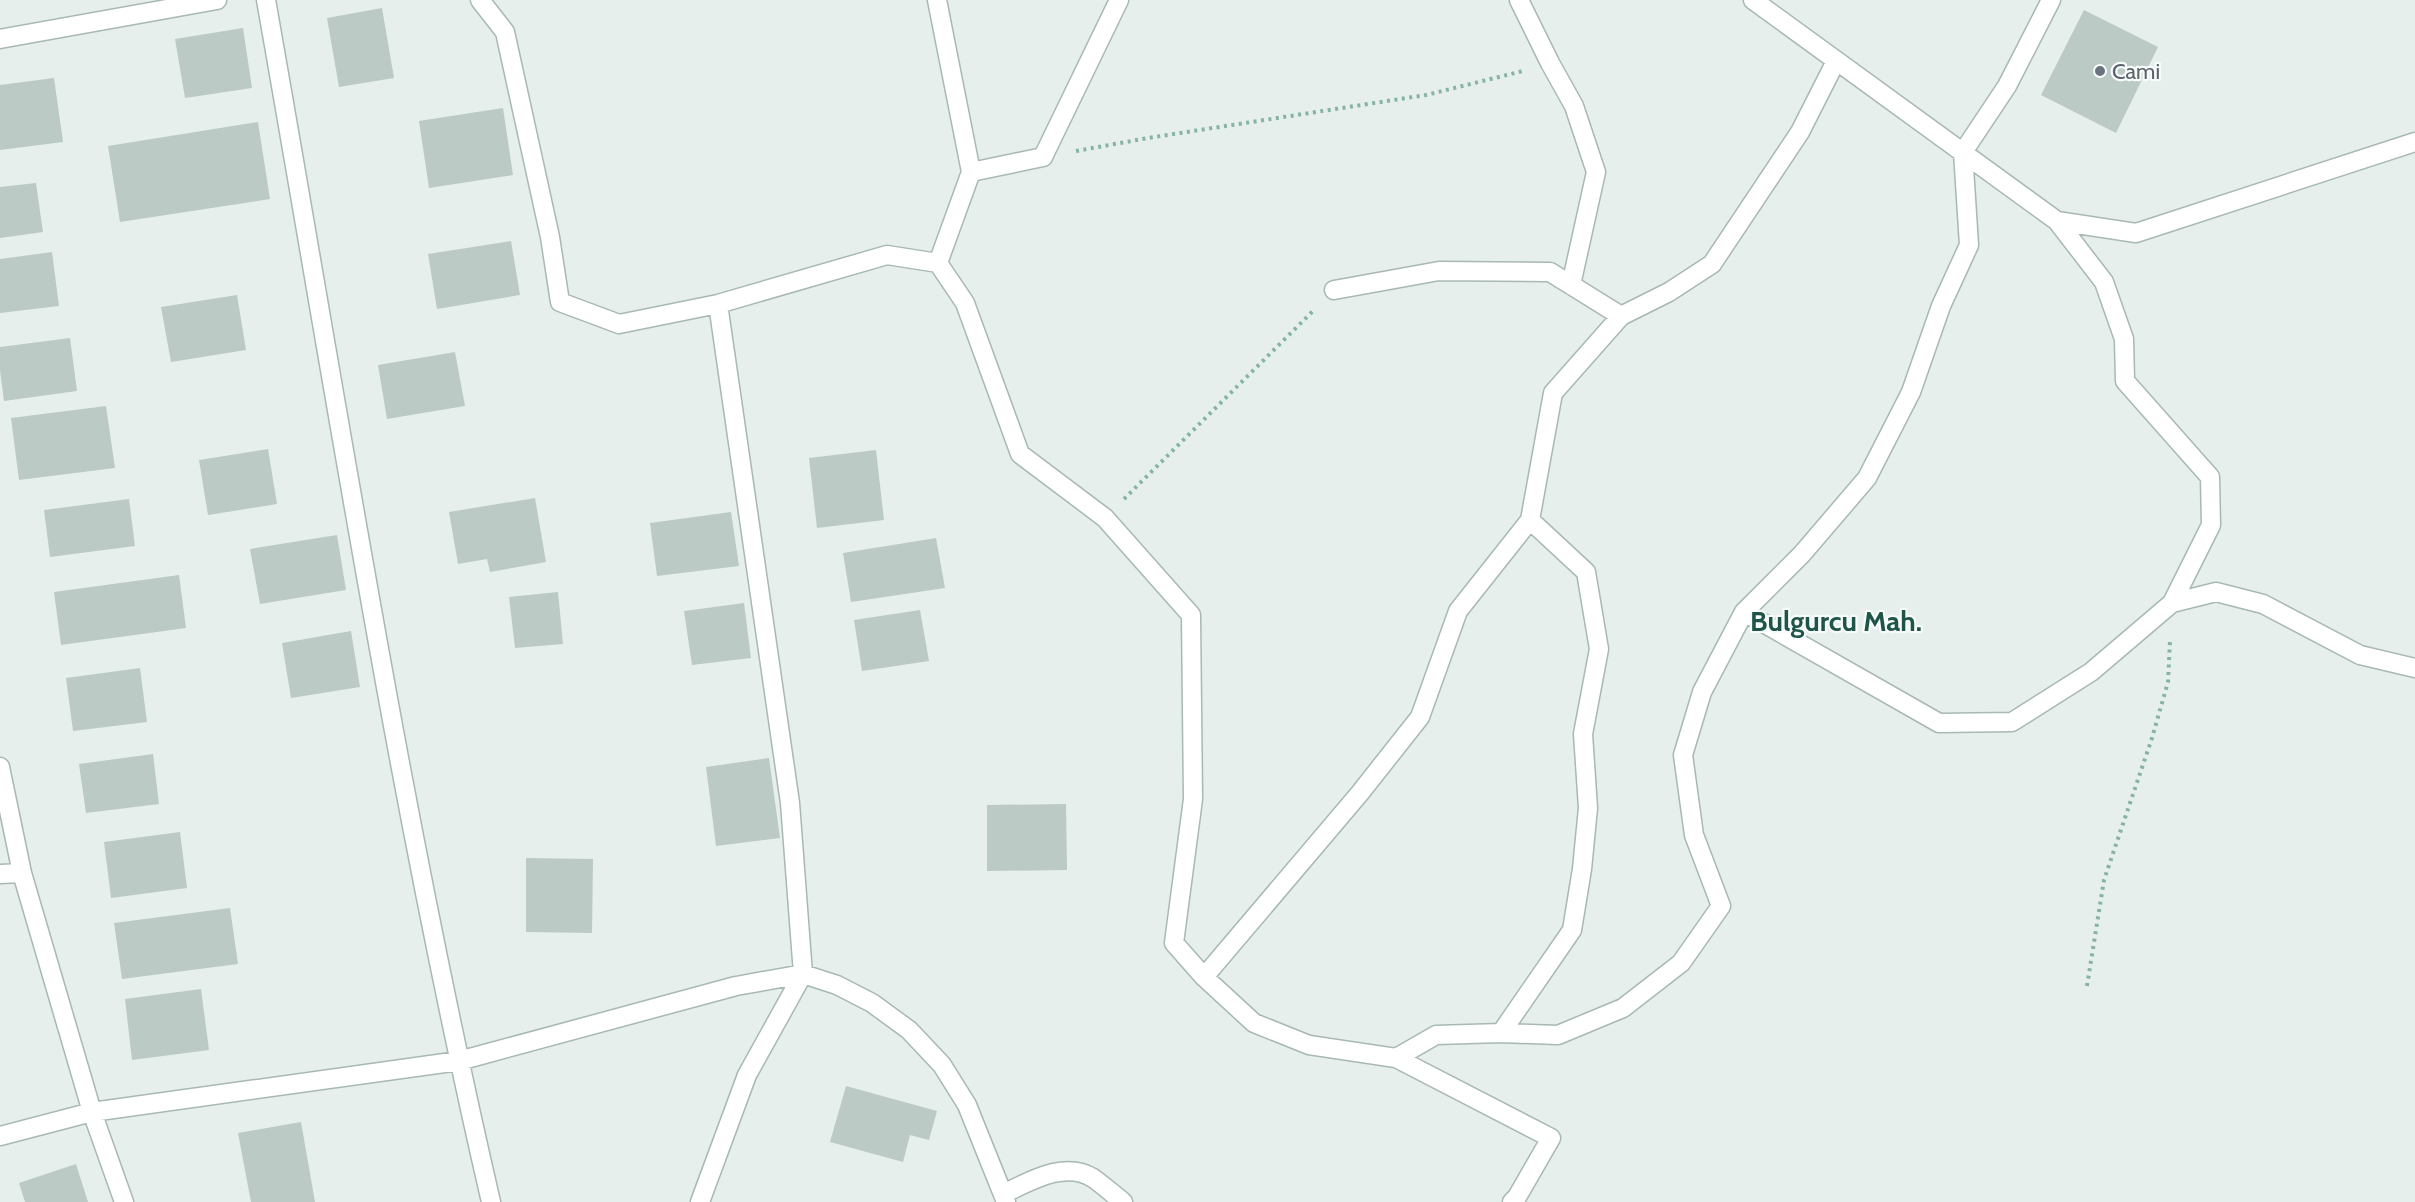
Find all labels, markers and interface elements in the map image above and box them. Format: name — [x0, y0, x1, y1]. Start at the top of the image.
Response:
place label: Cami — [2112, 58, 2160, 85]
marker: Cami — [2093, 64, 2107, 78]
district label: Bulgurcu Mah. — [1750, 604, 1922, 638]

